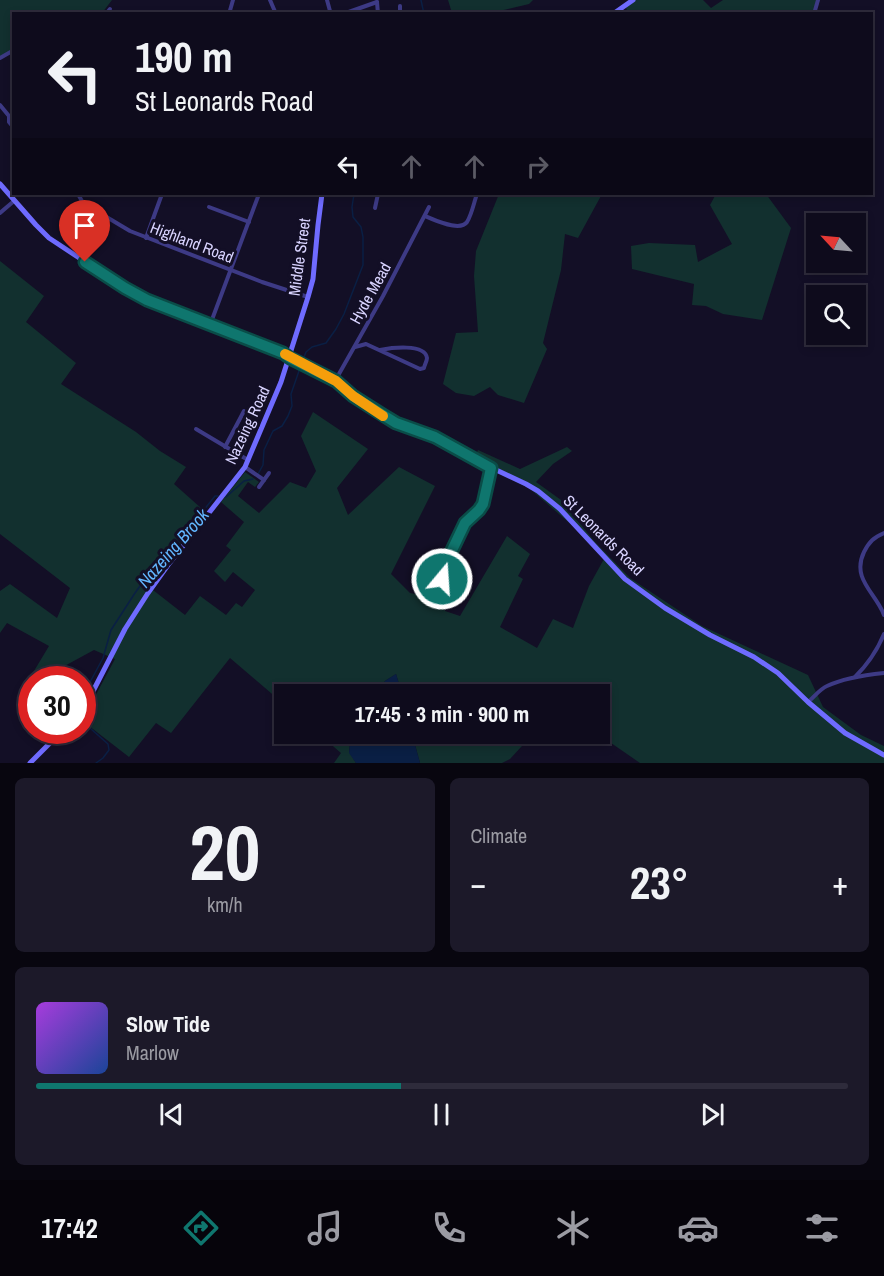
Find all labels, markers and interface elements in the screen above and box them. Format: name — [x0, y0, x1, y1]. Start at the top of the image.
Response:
text: 190 m — [135, 29, 233, 85]
icon: left — [36, 36, 114, 114]
text: St Leonards Road — [135, 83, 313, 119]
icon: left — [332, 150, 365, 183]
icon: ahead — [395, 150, 428, 183]
icon: ahead — [458, 150, 491, 183]
icon: right — [521, 150, 554, 183]
pin — [59, 200, 110, 262]
icon: arrive — [68, 209, 101, 242]
north arrow — [806, 213, 866, 273]
map controls — [806, 213, 866, 345]
street label: Highland Road — [147, 216, 237, 268]
street label: Middle Street — [283, 216, 315, 297]
street label: Hyde Mead — [344, 258, 396, 328]
button: search — [806, 285, 866, 345]
street label: Nazeing Road — [219, 382, 275, 468]
street label: St Leonards Road — [559, 490, 649, 580]
water label: Nazeing Brook — [132, 502, 215, 593]
position arrow — [410, 547, 474, 611]
speed limit sign: 30 — [18, 666, 96, 744]
text: 17:45 · 3 min · 900 m — [355, 699, 529, 729]
text: 20 — [189, 799, 260, 904]
text: Climate — [471, 822, 527, 849]
text: 23° — [630, 852, 689, 913]
text: − — [471, 861, 486, 905]
text: + — [832, 861, 848, 905]
text: km/h — [207, 891, 243, 918]
text: Slow Tide — [126, 1009, 210, 1039]
text: Marlow — [126, 1039, 179, 1066]
icon: previous — [155, 1098, 188, 1131]
icon: pause — [425, 1098, 458, 1131]
icon: next — [696, 1098, 729, 1131]
icon: directions — [180, 1207, 222, 1249]
icon: music — [304, 1207, 346, 1249]
icon: phone — [428, 1207, 470, 1249]
icon: climate — [552, 1207, 594, 1249]
icon: car — [677, 1207, 719, 1249]
icon: filters — [801, 1207, 843, 1249]
text: 17:42 — [41, 1210, 98, 1246]

